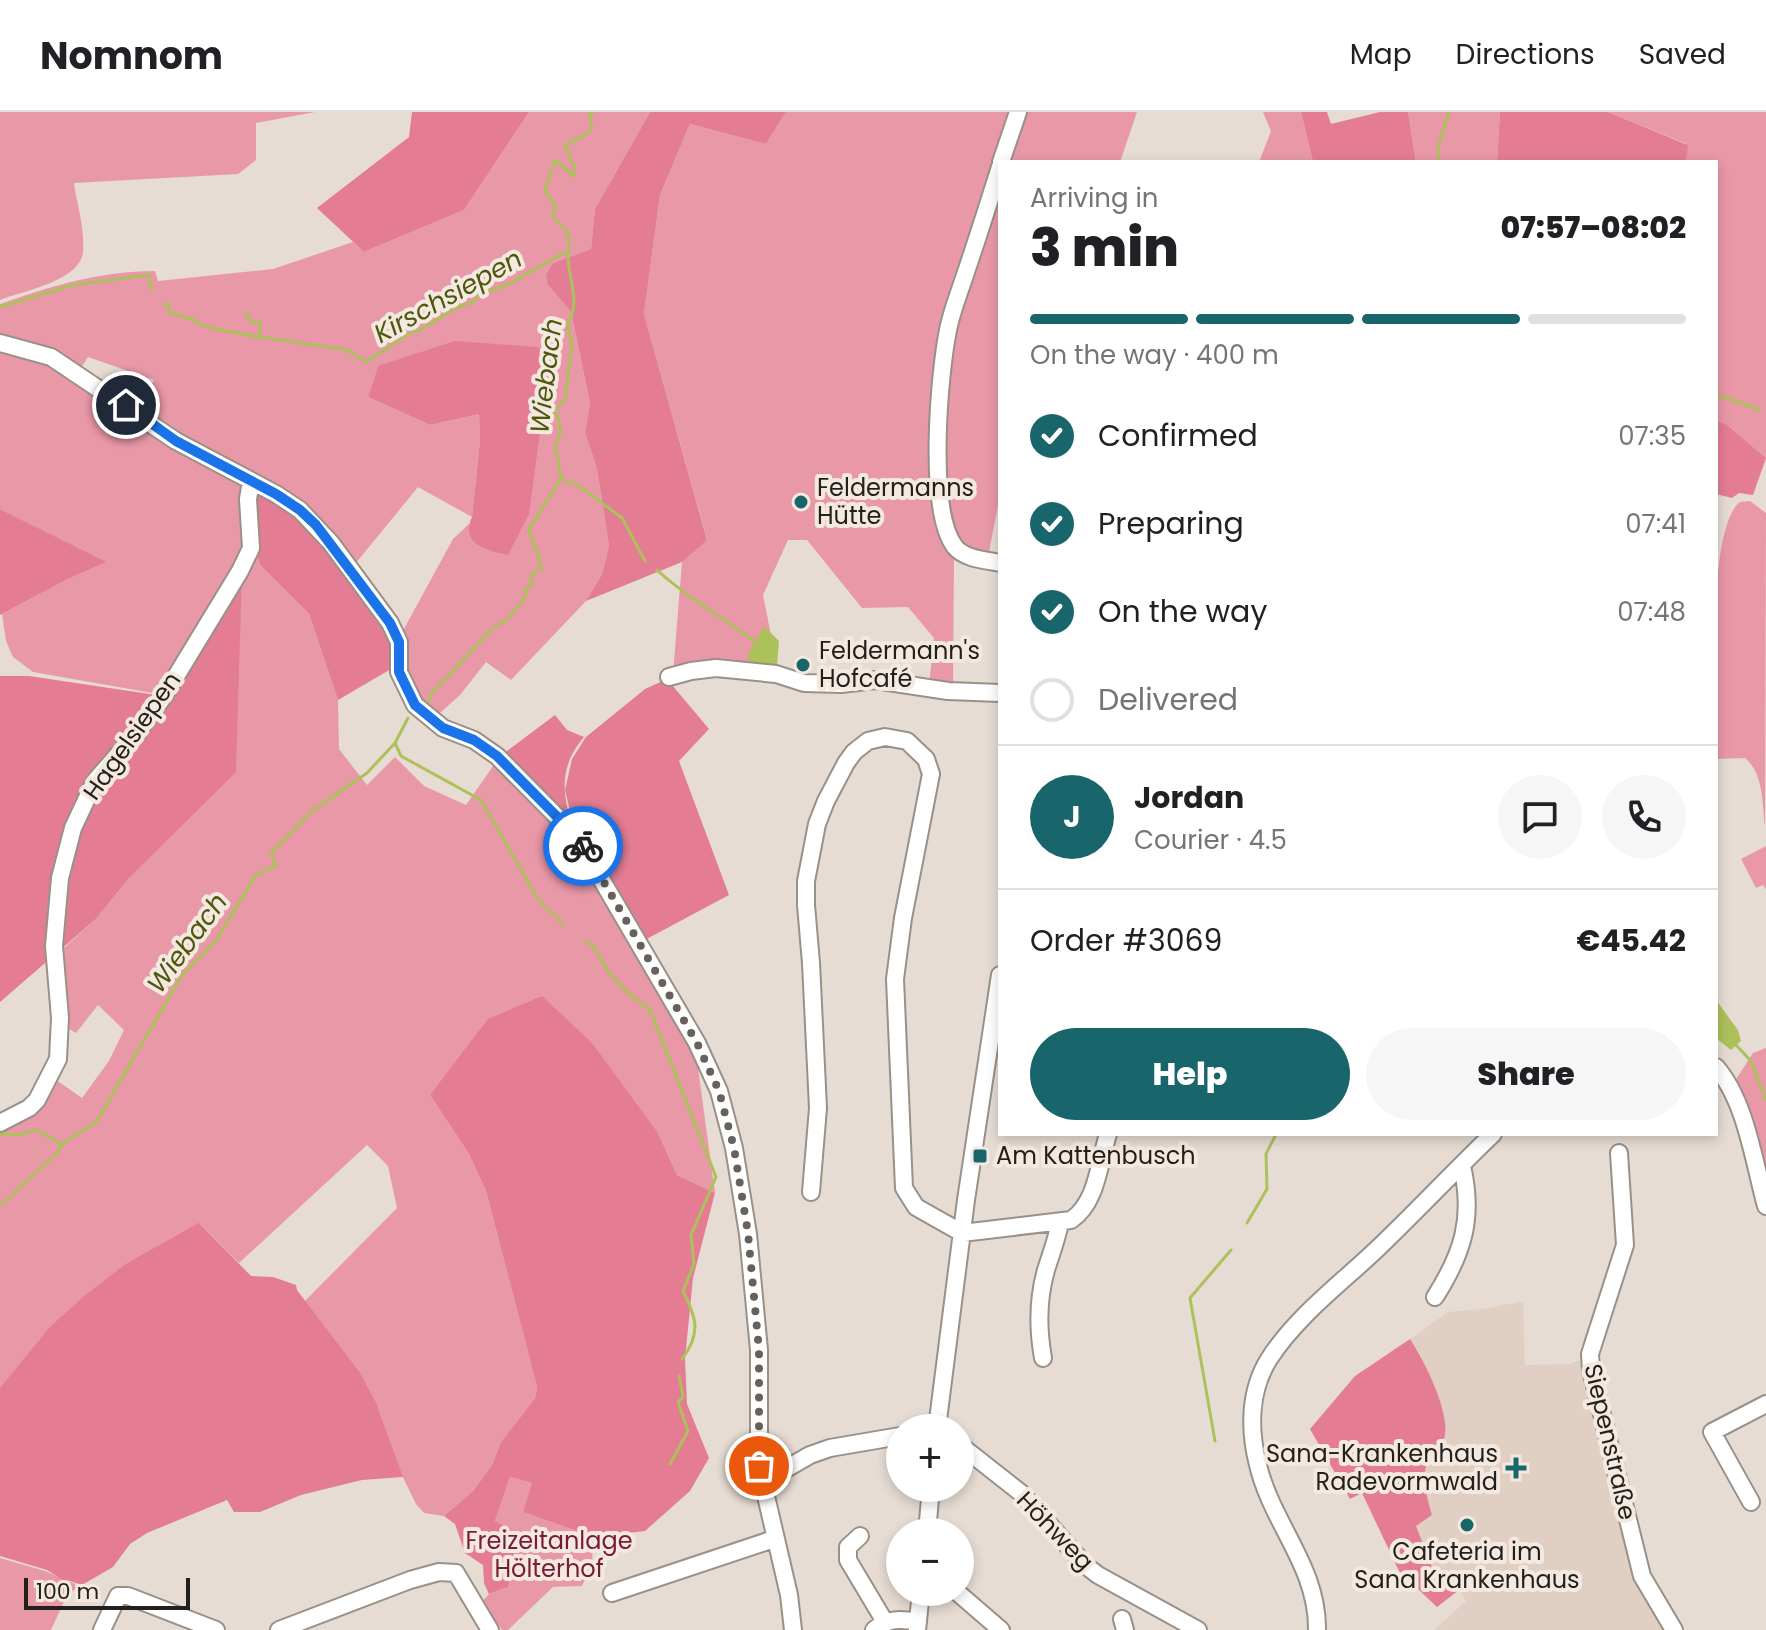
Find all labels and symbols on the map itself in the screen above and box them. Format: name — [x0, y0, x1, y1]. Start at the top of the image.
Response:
water label: Kirschsiepen — [368, 240, 528, 352]
water label: Wiebach — [521, 317, 571, 435]
pin — [92, 371, 160, 439]
place label: Feldermanns Hütte — [817, 471, 974, 532]
marker: Feldermanns Hütte — [792, 493, 810, 511]
place label: Feldermann's Hofcafé — [819, 634, 980, 695]
marker: Feldermann's Hofcafé — [794, 656, 812, 674]
street label: Hagelsiepen — [75, 665, 188, 806]
courier — [543, 806, 623, 886]
water label: Wiebach — [139, 886, 235, 1000]
place label: Am Kattenbusch — [996, 1139, 1196, 1172]
marker: Am Kattenbusch — [971, 1147, 989, 1165]
street label: Siepenstraße — [1577, 1361, 1644, 1523]
pin — [725, 1432, 793, 1500]
place label: Sana-Krankenhaus Radevormwald — [1266, 1437, 1498, 1498]
marker: Sana-Krankenhaus Radevormwald — [1505, 1457, 1527, 1479]
street label: Höhweg — [1009, 1484, 1101, 1577]
marker: Cafeteria im Sana Krankenhaus — [1458, 1516, 1476, 1534]
park label: Freizeitanlage Hölterhof — [465, 1524, 633, 1585]
place label: Cafeteria im Sana Krankenhaus — [1354, 1535, 1580, 1596]
scale bar — [24, 1574, 190, 1610]

